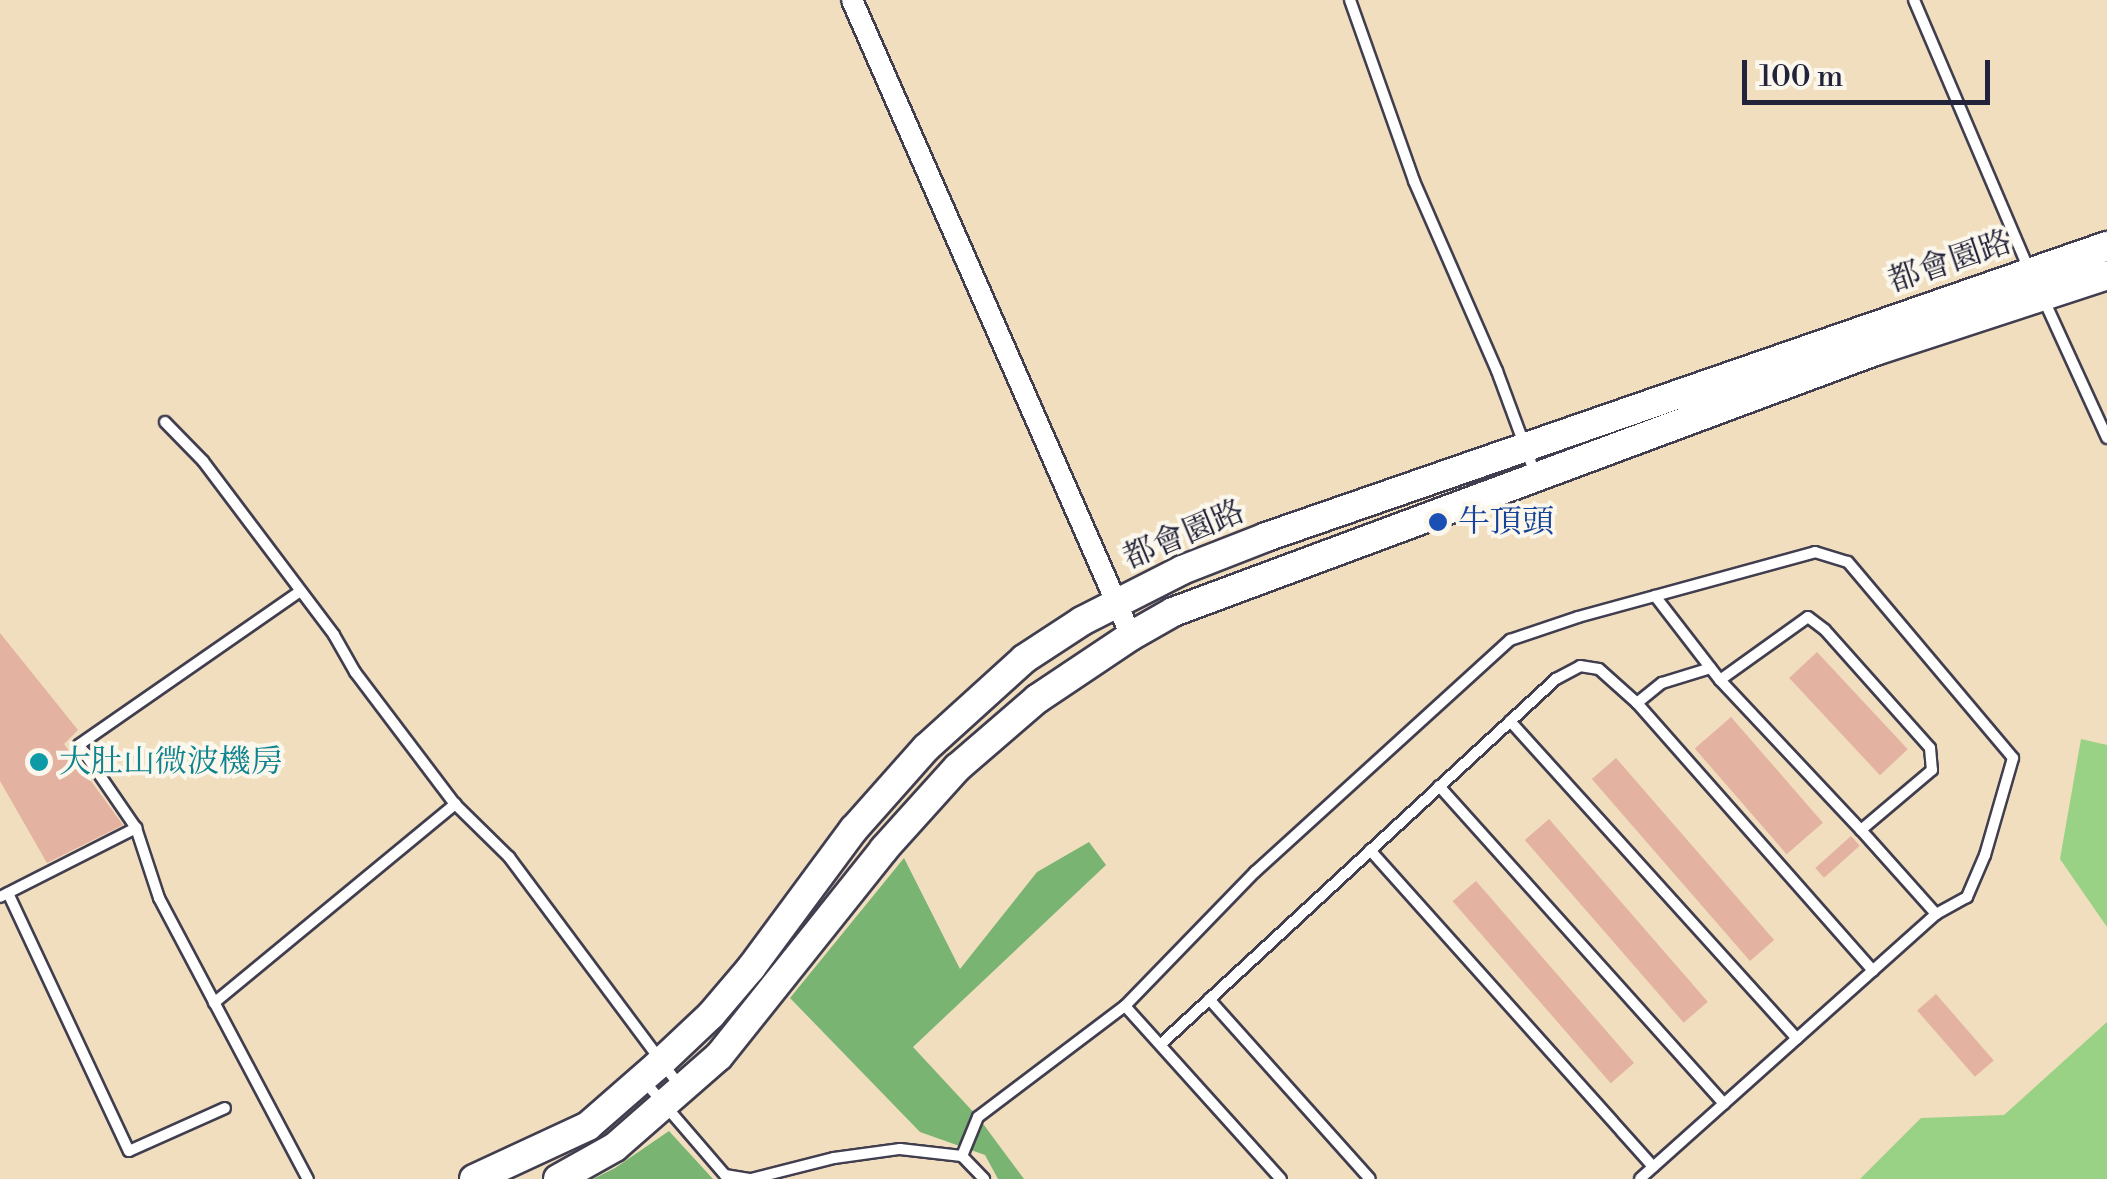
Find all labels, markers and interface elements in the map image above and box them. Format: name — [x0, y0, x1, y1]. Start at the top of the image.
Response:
scale bar — [1747, 40, 1994, 102]
text: 100 m — [1759, 58, 1843, 96]
street label: 都會園路 — [1883, 223, 2017, 301]
street label: 都會園路 — [1118, 492, 1250, 578]
place label: 牛頂頭 — [1458, 503, 1554, 541]
marker: 牛頂頭 — [1427, 511, 1449, 533]
place label: 大肚山微波機房 — [59, 743, 283, 781]
marker: 大肚山微波機房 — [28, 751, 50, 773]

